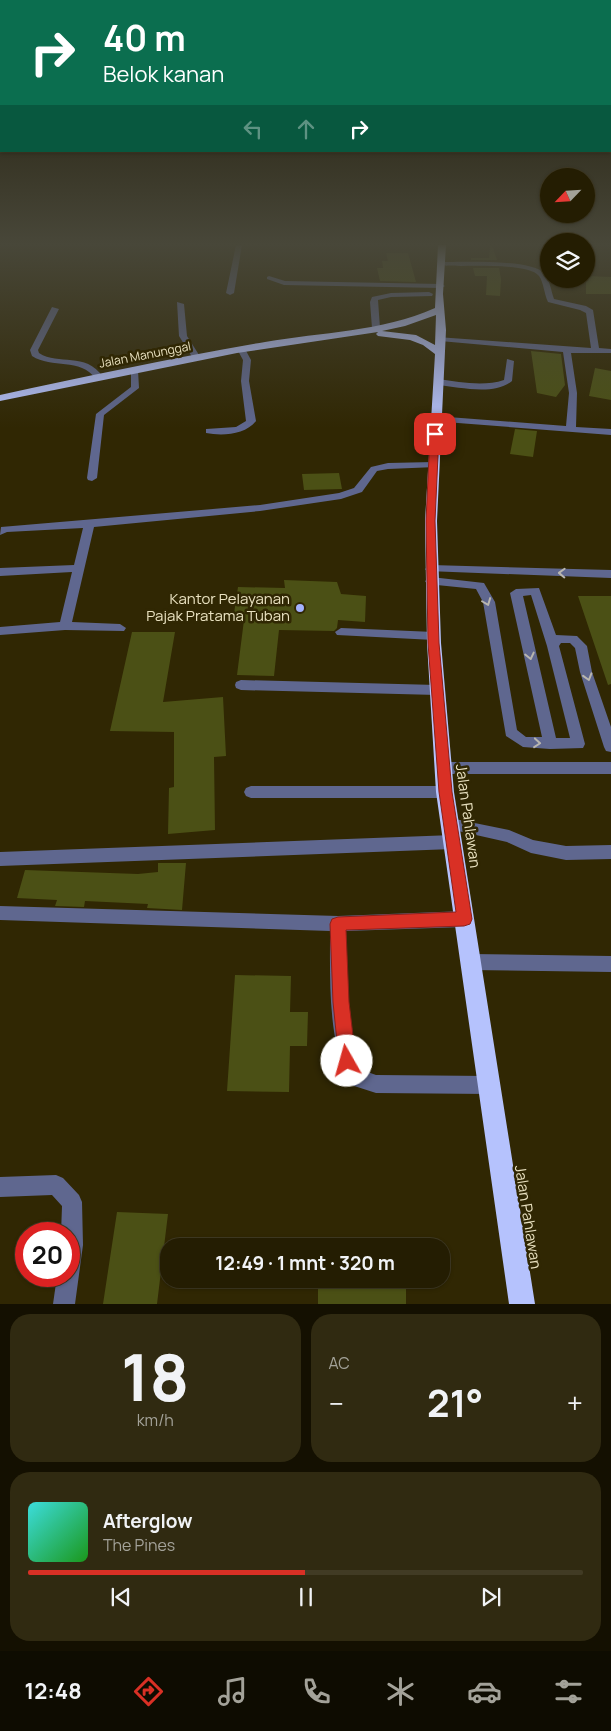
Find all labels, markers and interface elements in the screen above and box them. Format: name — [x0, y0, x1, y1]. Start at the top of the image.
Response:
text: 40 m — [103, 14, 186, 62]
icon: right — [20, 20, 85, 85]
text: Belok kanan — [103, 59, 224, 89]
icon: left — [239, 115, 267, 143]
icon: ahead — [292, 115, 320, 143]
icon: right — [345, 115, 373, 143]
north arrow — [540, 168, 595, 222]
map controls — [540, 168, 595, 288]
button: layers — [540, 233, 595, 288]
street label: Jalan Manunggal — [98, 337, 192, 372]
pin — [414, 413, 456, 455]
icon: arrive — [421, 420, 449, 448]
one-way arrow — [558, 568, 566, 578]
place label: Kantor Pelayanan Pajak Pratama Tuban — [146, 588, 290, 626]
one-way arrow — [481, 597, 491, 606]
marker: Kantor Pelayanan Pajak Pratama Tuban — [294, 602, 306, 614]
one-way arrow — [524, 652, 535, 661]
one-way arrow — [582, 672, 592, 681]
one-way arrow — [534, 737, 542, 748]
street label: Jalan Pahlawan — [451, 763, 486, 869]
position arrow — [320, 1034, 372, 1086]
street label: Jalan Pahlawan — [510, 1164, 547, 1270]
speed limit sign: 20 — [15, 1222, 80, 1287]
text: 12:49 · 1 mnt · 320 m — [215, 1250, 395, 1276]
text: 18 — [121, 1332, 189, 1421]
text: AC — [329, 1352, 350, 1374]
text: 21° — [427, 1376, 483, 1428]
text: − — [329, 1384, 344, 1422]
text: + — [567, 1384, 583, 1422]
text: km/h — [137, 1409, 174, 1431]
text: Afterglow — [103, 1508, 192, 1534]
text: The Pines — [103, 1534, 175, 1556]
icon: previous — [107, 1583, 135, 1611]
icon: pause — [292, 1583, 320, 1611]
icon: next — [477, 1583, 505, 1611]
icon: directions — [131, 1674, 166, 1709]
icon: music — [215, 1674, 250, 1709]
icon: phone — [299, 1674, 334, 1709]
icon: climate — [383, 1674, 418, 1709]
icon: car — [467, 1674, 502, 1709]
icon: filters — [551, 1674, 586, 1709]
text: 12:48 — [25, 1676, 82, 1706]

